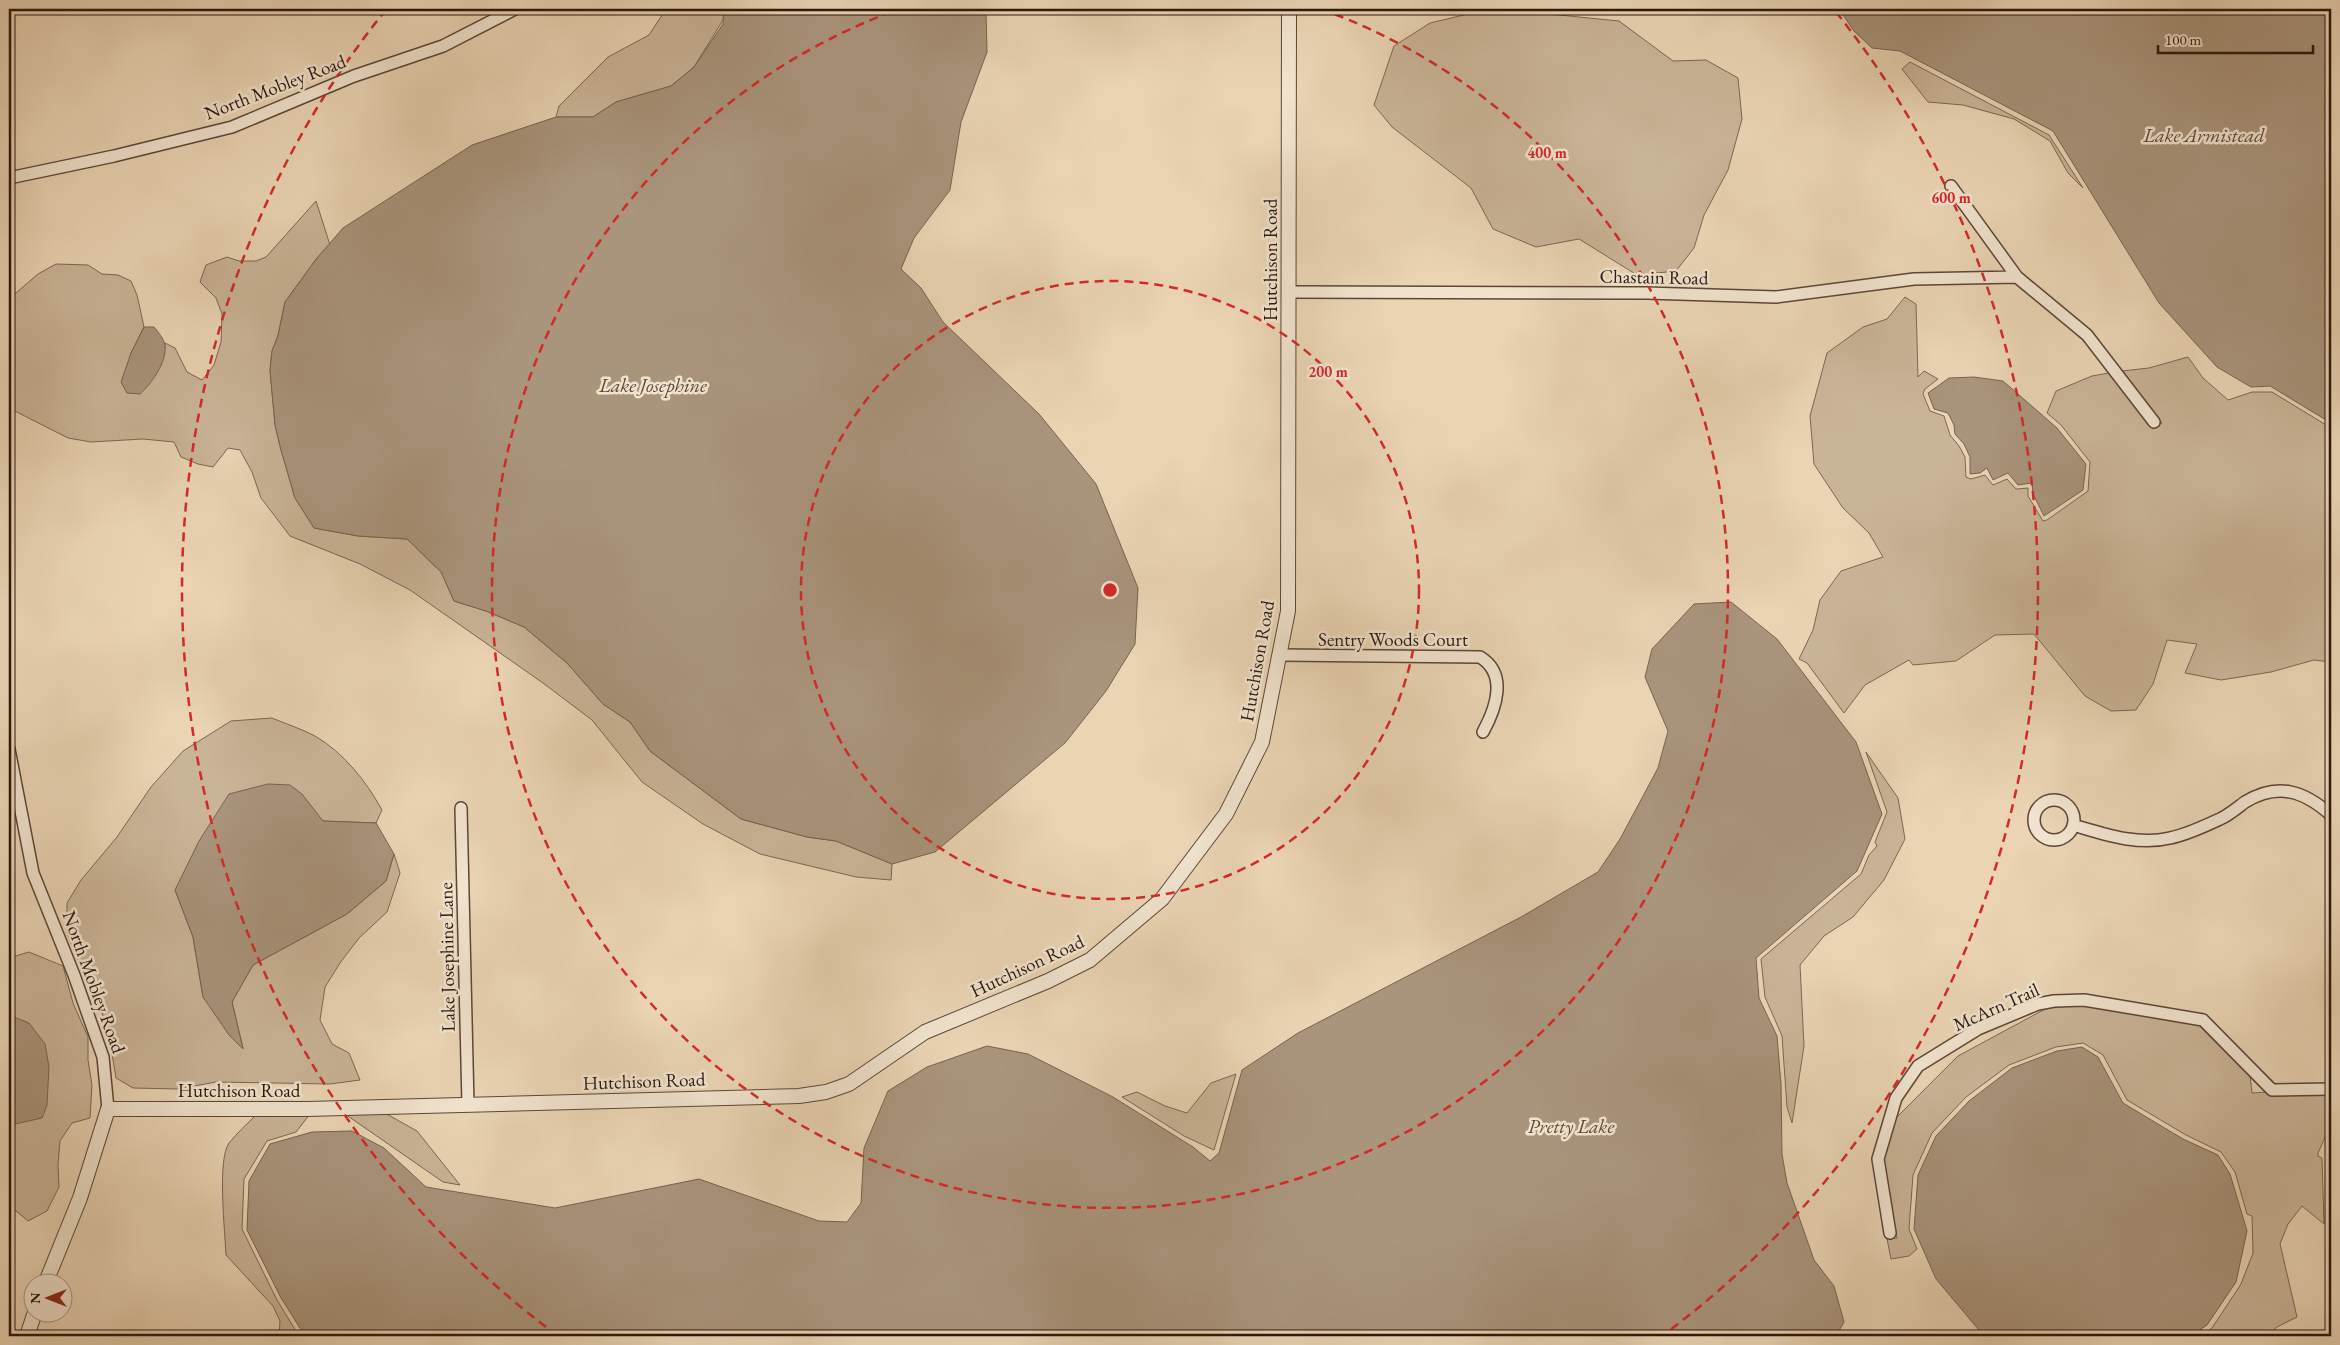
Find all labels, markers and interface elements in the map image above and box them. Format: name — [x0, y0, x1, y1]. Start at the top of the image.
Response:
scale bar — [2158, 22, 2312, 54]
text: 100 m — [2165, 30, 2202, 49]
street label: North Mobley Road — [201, 48, 350, 126]
water label: Lake Armistead — [2142, 122, 2265, 148]
text: 400 m — [1527, 143, 1567, 162]
text: 600 m — [1931, 188, 1971, 207]
street label: Hutchison Road — [1258, 198, 1283, 321]
street label: Chastain Road — [1599, 264, 1709, 290]
text: 200 m — [1308, 362, 1348, 381]
water label: Lake Josephine — [598, 372, 707, 398]
centre of rings — [1101, 581, 1119, 599]
street label: Hutchison Road — [1234, 598, 1280, 724]
street label: Sentry Woods Court — [1318, 627, 1468, 652]
street label: Lake Josephine Lane — [433, 882, 461, 1032]
street label: North Mobley Road — [57, 907, 132, 1057]
street label: Hutchison Road — [966, 929, 1088, 1003]
street label: McArn Trail — [1949, 977, 2043, 1037]
street label: Hutchison Road — [582, 1066, 706, 1096]
street label: Hutchison Road — [178, 1078, 301, 1103]
water label: Pretty Lake — [1528, 1113, 1614, 1139]
north arrow — [22, 1272, 72, 1322]
text: N — [26, 1292, 44, 1304]

